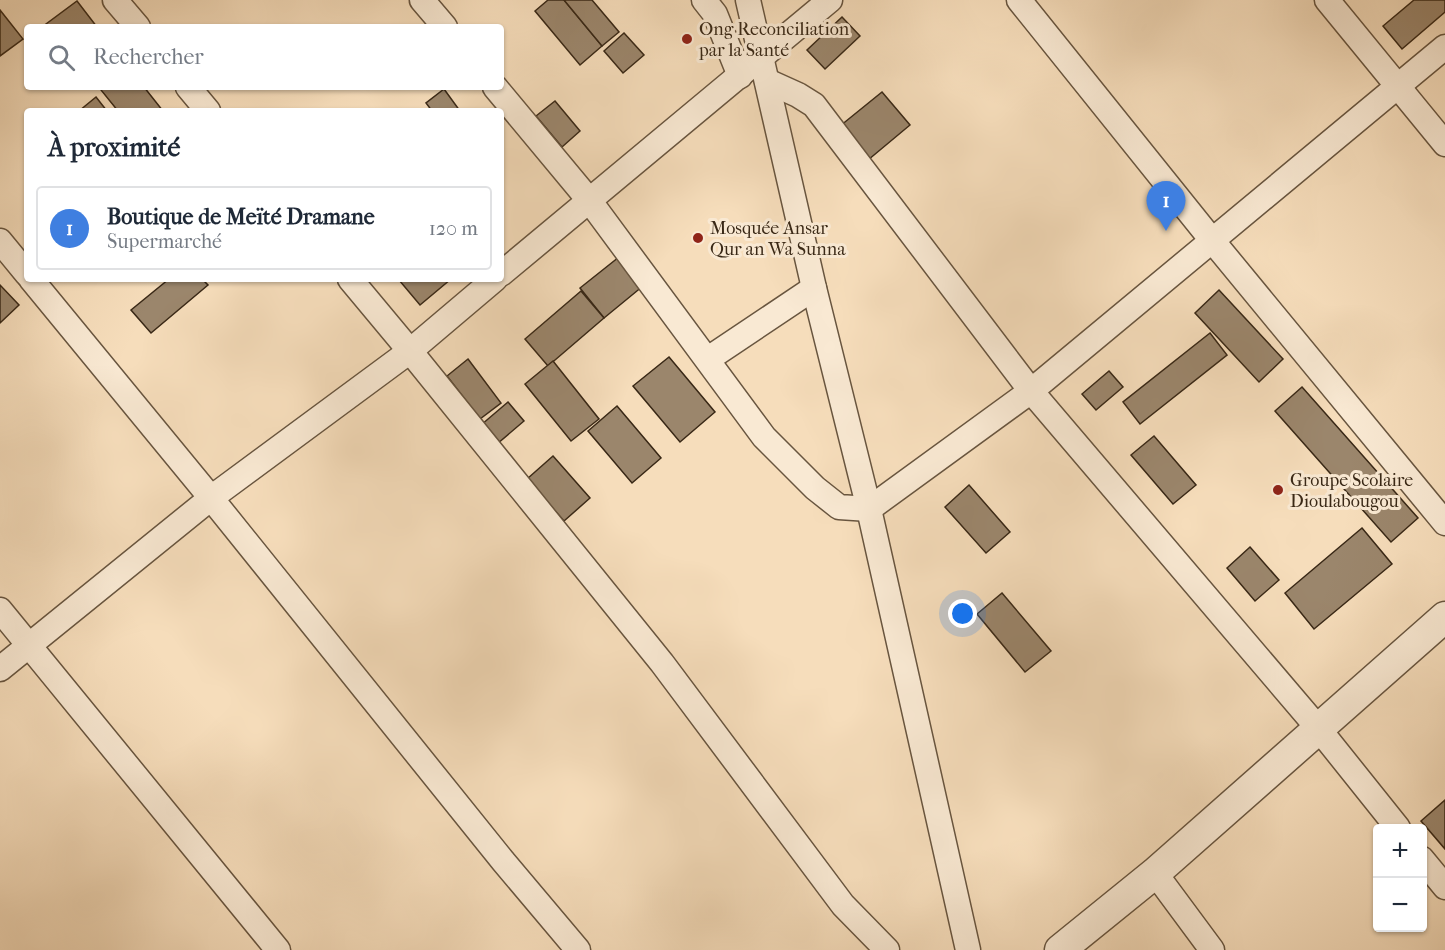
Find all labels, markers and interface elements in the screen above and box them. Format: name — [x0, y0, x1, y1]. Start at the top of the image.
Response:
place label: Ong Reconciliation par la Santé — [698, 19, 850, 61]
search box — [24, 24, 504, 90]
marker: Ong Reconciliation par la Santé — [680, 32, 694, 46]
icon: search — [45, 41, 78, 74]
text: Rechercher — [93, 44, 204, 70]
text: À proximité — [48, 132, 180, 163]
pin: 1 — [1146, 182, 1186, 231]
text: Boutique de Meïté Dramane — [107, 204, 375, 230]
text: 1 — [66, 217, 73, 240]
text: 120 m — [429, 217, 478, 240]
place label: Mosquée Ansar Qur an Wa Sunna — [710, 218, 846, 260]
text: Supermarché — [107, 230, 222, 253]
marker: Mosquée Ansar Qur an Wa Sunna — [691, 231, 705, 245]
place label: Groupe Scolaire Dioulabougou — [1290, 470, 1413, 512]
marker: Groupe Scolaire Dioulabougou — [1271, 483, 1285, 497]
your location — [948, 599, 977, 628]
map controls — [1373, 824, 1427, 932]
button: + — [1373, 824, 1427, 878]
button: − — [1373, 878, 1427, 932]

